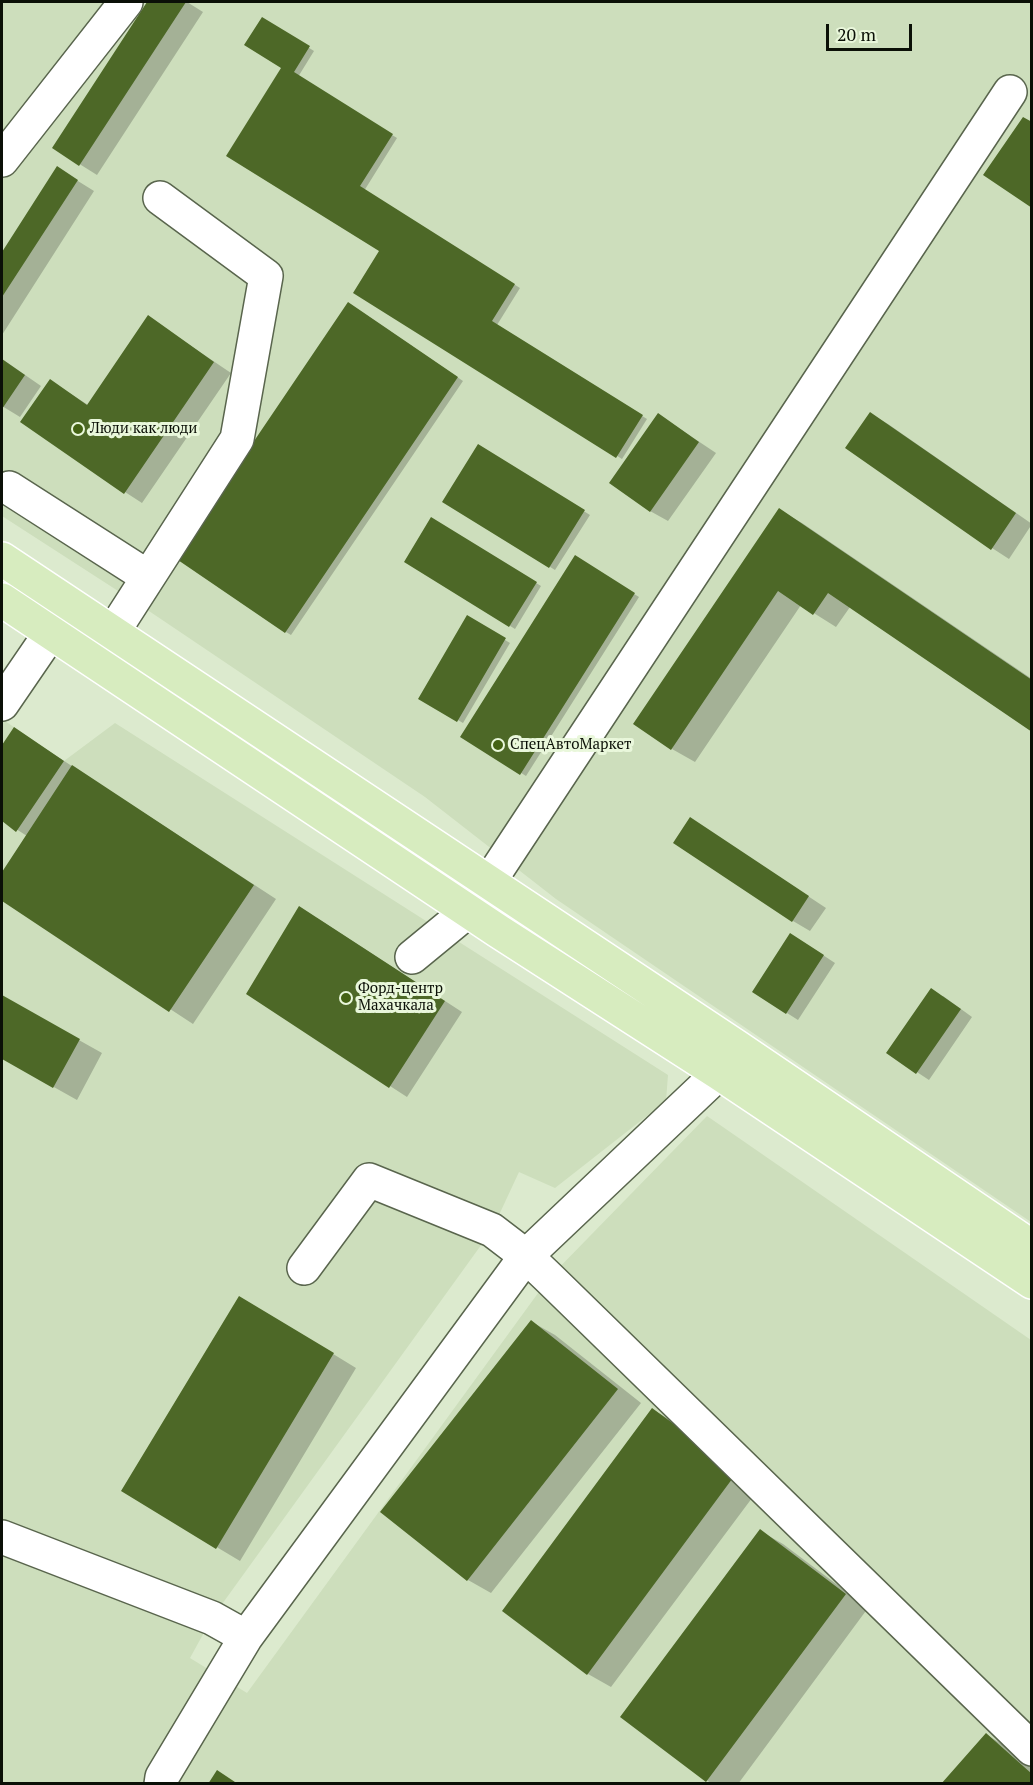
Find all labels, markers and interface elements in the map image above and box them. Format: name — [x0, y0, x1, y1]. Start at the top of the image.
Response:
scale bar — [829, 12, 914, 50]
text: 20 m — [837, 22, 876, 46]
place label: Люди как люди — [90, 420, 197, 438]
marker: Люди как люди — [71, 422, 85, 436]
place label: СпецАвтоМаркет — [510, 736, 631, 754]
marker: СпецАвтоМаркет — [491, 738, 505, 752]
place label: Форд-центр Махачкала — [358, 980, 443, 1015]
marker: Форд-центр Махачкала — [339, 991, 353, 1005]

